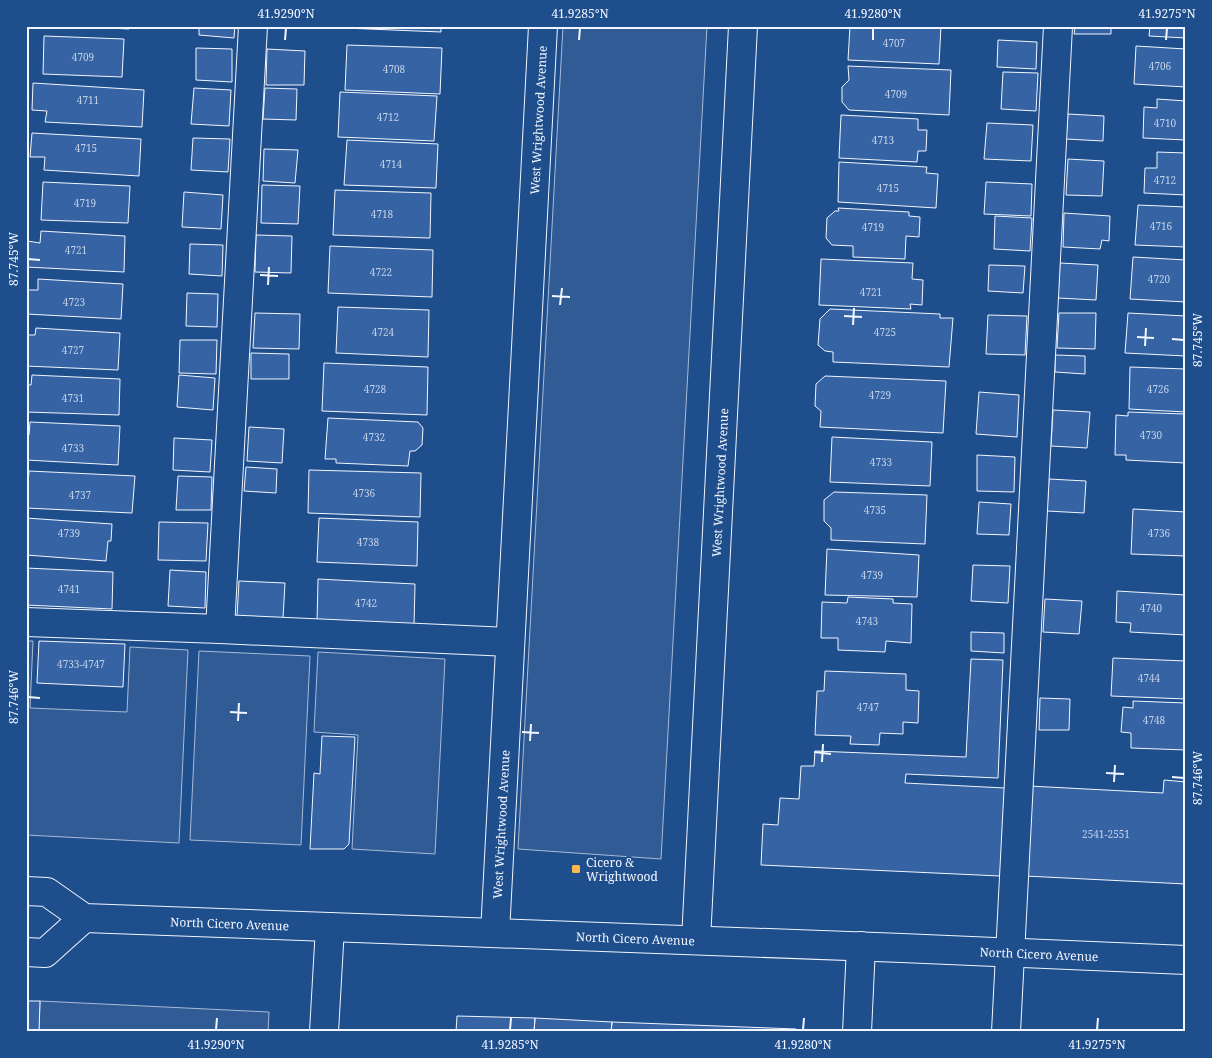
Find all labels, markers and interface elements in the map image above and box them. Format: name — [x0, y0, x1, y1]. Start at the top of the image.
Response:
text: 41.9290°N — [257, 5, 315, 22]
text: 41.9285°N — [551, 5, 609, 22]
text: 41.9280°N — [844, 5, 902, 22]
text: 41.9275°N — [1138, 5, 1196, 22]
house number: 4707 — [883, 36, 906, 50]
street label: West Wrightwood Avenue — [526, 45, 550, 195]
house number: 4709 — [72, 50, 94, 64]
house number: 4706 — [1149, 59, 1172, 73]
house number: 4708 — [383, 62, 406, 76]
house number: 4709 — [885, 87, 907, 101]
house number: 4711 — [77, 93, 99, 107]
house number: 4712 — [377, 110, 399, 124]
house number: 4710 — [1154, 116, 1177, 130]
house number: 4713 — [872, 133, 895, 147]
house number: 4715 — [75, 141, 97, 155]
house number: 4714 — [380, 157, 403, 171]
house number: 4712 — [1154, 173, 1176, 187]
house number: 4715 — [877, 181, 899, 195]
house number: 4719 — [74, 196, 96, 210]
house number: 4718 — [371, 207, 394, 221]
house number: 4716 — [1150, 219, 1173, 233]
house number: 4719 — [862, 220, 884, 234]
text: 87.745°W — [5, 232, 22, 286]
house number: 4721 — [65, 243, 87, 257]
house number: 4722 — [370, 265, 392, 279]
house number: 4720 — [1148, 272, 1171, 286]
house number: 4721 — [860, 285, 882, 299]
house number: 4723 — [63, 295, 86, 309]
text: 87.745°W — [1189, 313, 1206, 367]
house number: 4724 — [372, 325, 395, 339]
house number: 4725 — [874, 325, 896, 339]
house number: 4727 — [62, 343, 85, 357]
house number: 4728 — [364, 382, 387, 396]
house number: 4726 — [1147, 382, 1170, 396]
house number: 4729 — [869, 388, 891, 402]
house number: 4731 — [62, 391, 84, 405]
street label: West Wrightwood Avenue — [707, 408, 732, 558]
house number: 4730 — [1140, 428, 1163, 442]
house number: 4732 — [363, 430, 385, 444]
house number: 4733 — [62, 441, 85, 455]
house number: 4733 — [870, 455, 893, 469]
house number: 4736 — [353, 486, 376, 500]
house number: 4737 — [69, 488, 92, 502]
house number: 4735 — [864, 503, 886, 517]
house number: 4739 — [58, 526, 80, 540]
house number: 4736 — [1148, 526, 1171, 540]
house number: 4738 — [357, 535, 380, 549]
house number: 4739 — [861, 568, 883, 582]
house number: 4741 — [58, 582, 80, 596]
house number: 4742 — [355, 596, 377, 610]
house number: 4740 — [1140, 601, 1163, 615]
house number: 4743 — [856, 614, 879, 628]
house number: 4733-4747 — [57, 657, 105, 671]
text: 87.746°W — [5, 670, 22, 724]
house number: 4744 — [1138, 671, 1161, 685]
house number: 4747 — [857, 700, 880, 714]
house number: 4748 — [1143, 713, 1166, 727]
street label: West Wrightwood Avenue — [488, 749, 513, 899]
text: 87.746°W — [1189, 751, 1206, 805]
house number: 2541-2551 — [1082, 827, 1130, 841]
place label: Cicero & Wrightwood — [586, 854, 659, 885]
marker: Cicero & Wrightwood — [570, 863, 582, 875]
street label: North Cicero Avenue — [170, 913, 289, 934]
street label: North Cicero Avenue — [576, 928, 695, 949]
street label: North Cicero Avenue — [979, 943, 1099, 965]
text: 41.9290°N — [187, 1036, 245, 1053]
text: 41.9285°N — [481, 1036, 539, 1053]
text: 41.9280°N — [774, 1036, 832, 1053]
text: 41.9275°N — [1068, 1036, 1126, 1053]

